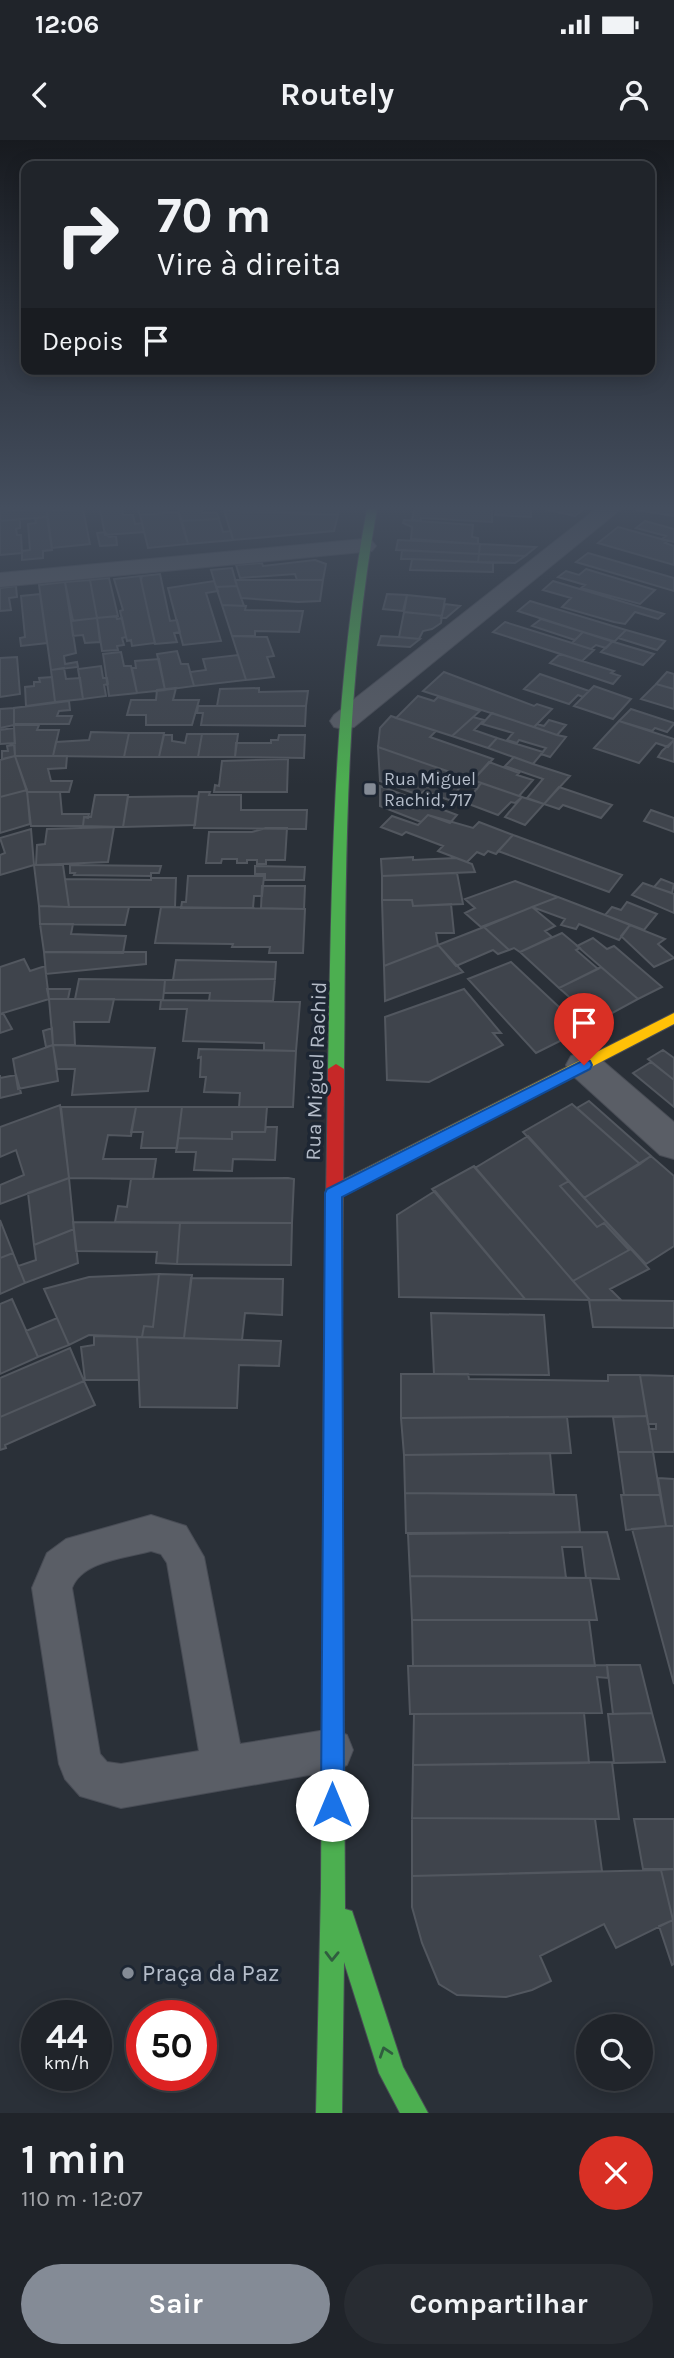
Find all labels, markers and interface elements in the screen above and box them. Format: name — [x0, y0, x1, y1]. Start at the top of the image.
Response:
text: 12:06 — [35, 9, 99, 40]
icon: back — [21, 76, 59, 114]
text: Routely — [280, 76, 394, 113]
icon: person — [615, 76, 653, 114]
text: 70 m — [157, 187, 271, 244]
icon: right — [42, 189, 133, 280]
text: Vire à direita — [157, 246, 341, 283]
icon: arrive — [137, 322, 175, 360]
text: Depois — [42, 326, 123, 357]
place label: Rua Miguel Rachid, 717 — [384, 768, 476, 811]
marker: Rua Miguel Rachid, 717 — [362, 781, 378, 797]
street label: Rua Miguel Rachid — [301, 981, 331, 1161]
pin — [554, 993, 614, 1065]
icon: arrive — [565, 1004, 603, 1042]
position arrow — [295, 1768, 369, 1842]
one-way arrow — [324, 1951, 340, 1962]
place label: Praça da Paz — [142, 1959, 280, 1987]
marker: Praça da Paz — [120, 1965, 136, 1981]
speed limit sign: 50 — [126, 2000, 217, 2091]
map controls — [576, 2014, 653, 2091]
button: search — [576, 2014, 653, 2091]
text: 44 — [46, 2016, 87, 2057]
one-way arrow — [379, 2046, 393, 2059]
text: km/h — [44, 2052, 89, 2074]
text: 1 min — [21, 2134, 126, 2184]
button: close — [579, 2136, 653, 2210]
text: 110 m · 12:07 — [21, 2185, 143, 2212]
button: Sair — [21, 2264, 330, 2344]
button: Compartilhar — [344, 2264, 653, 2344]

